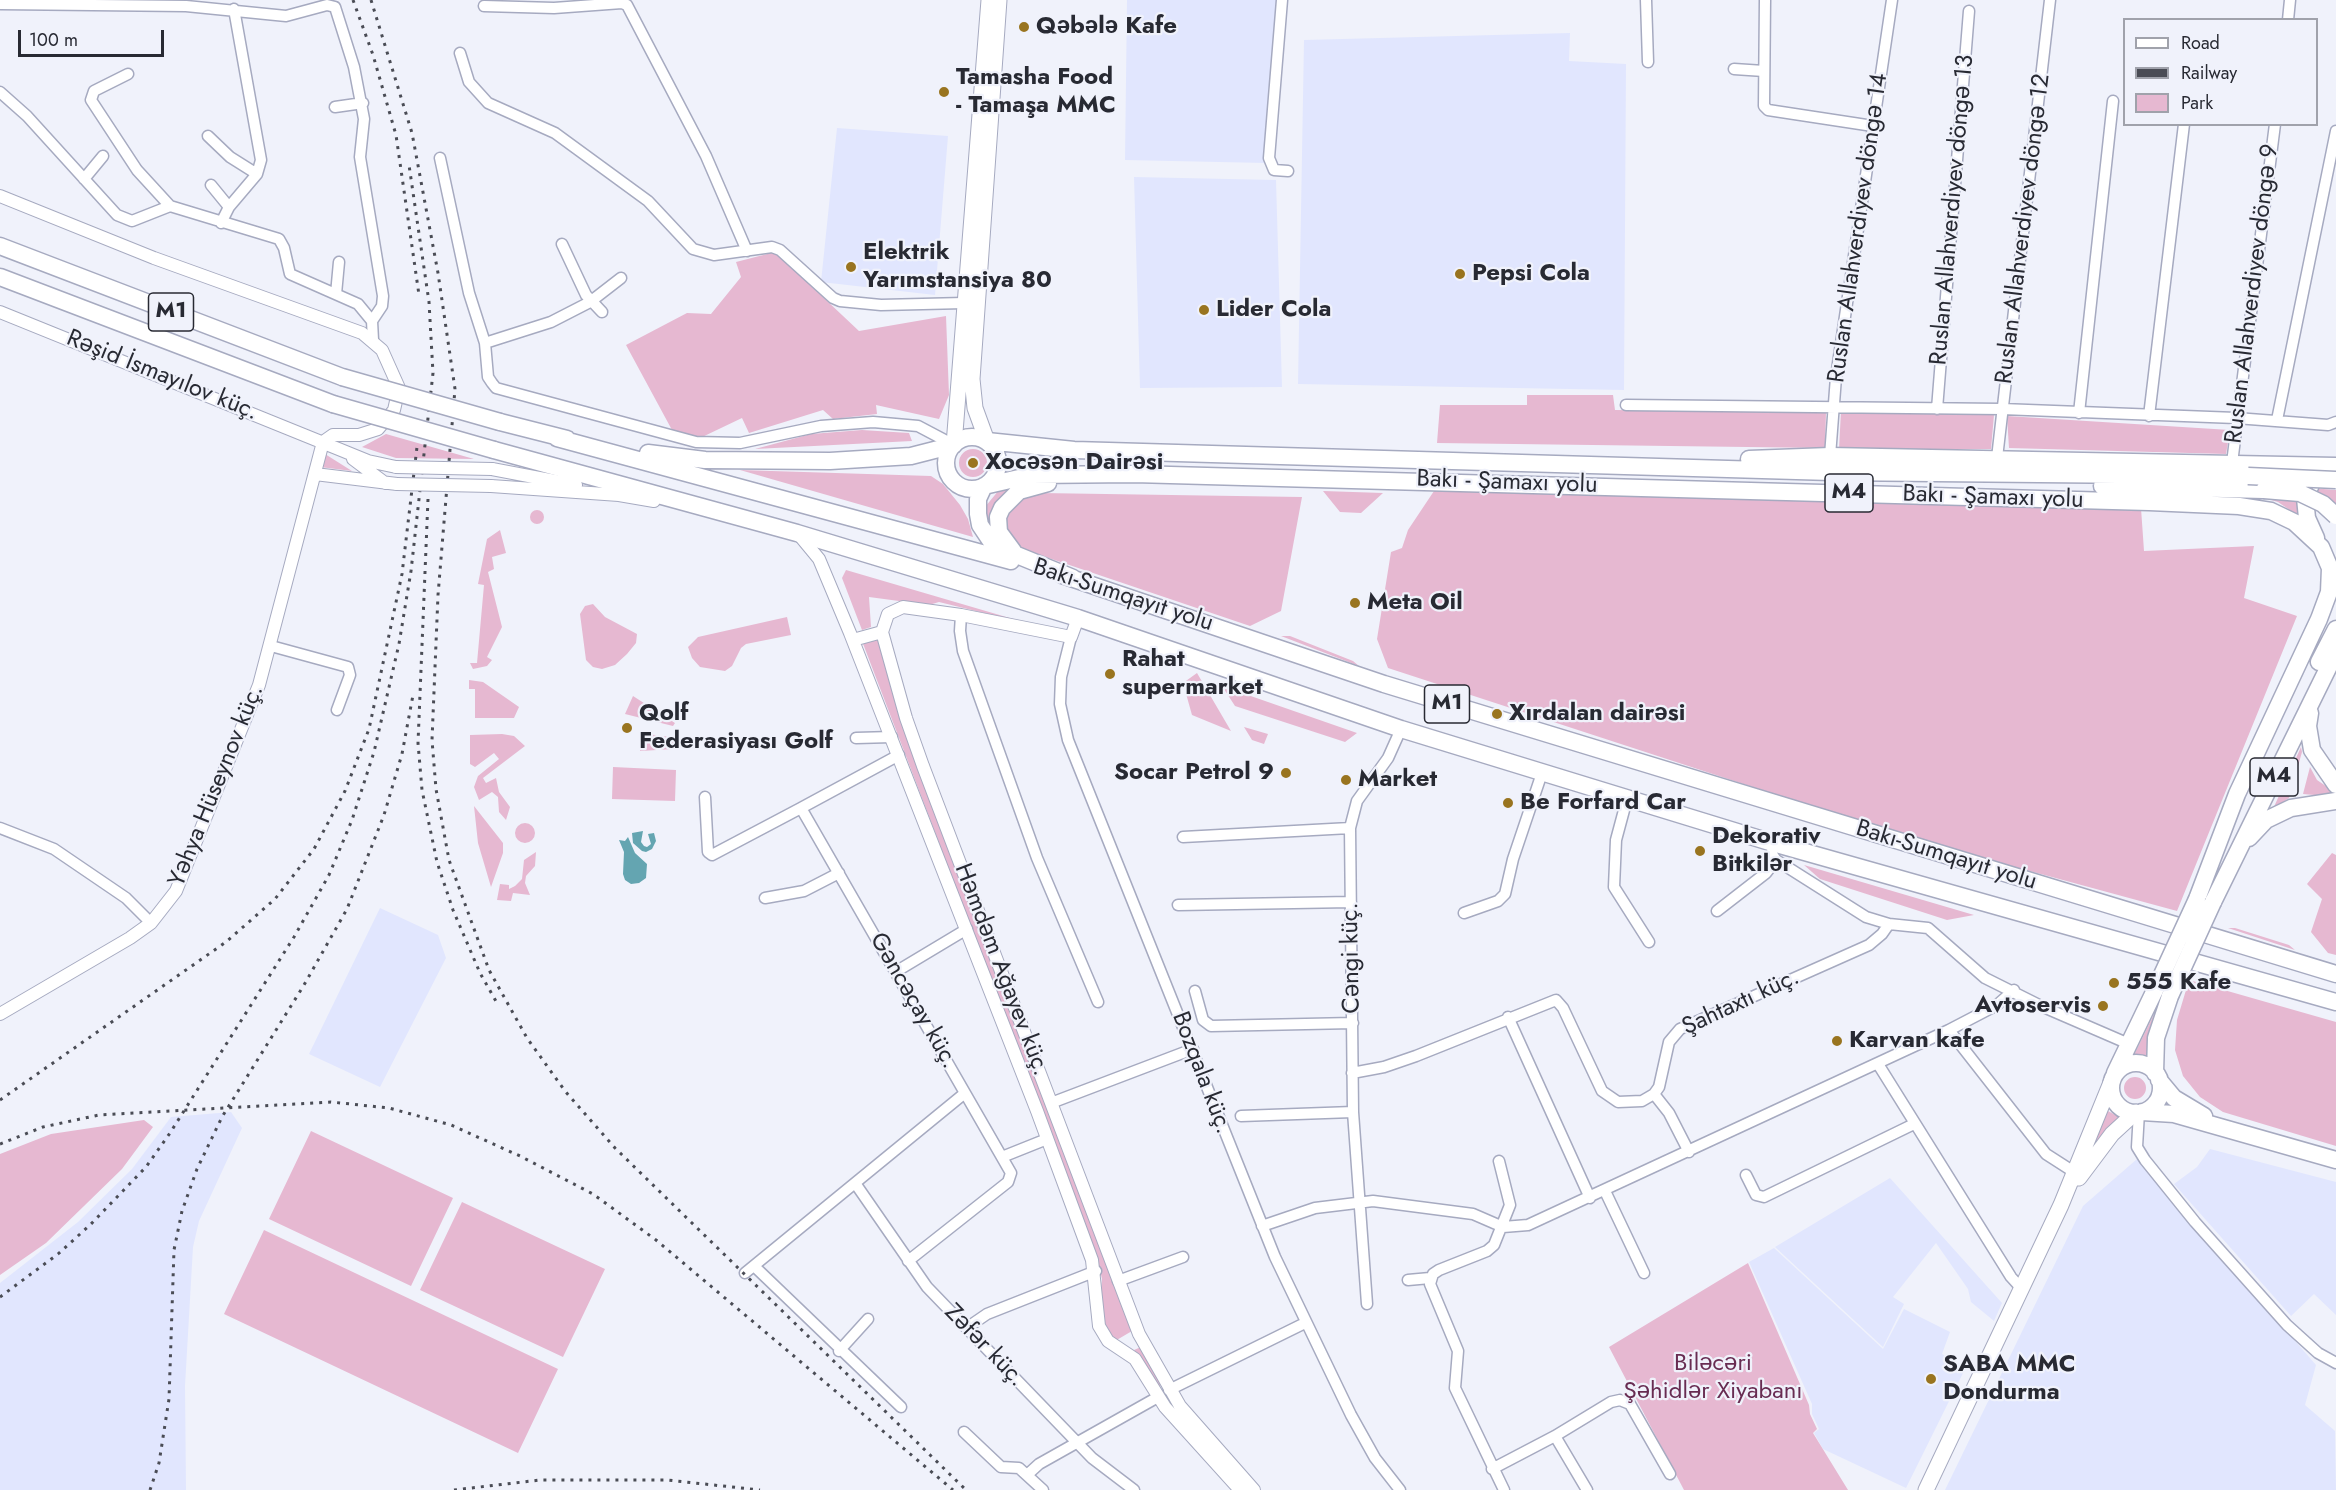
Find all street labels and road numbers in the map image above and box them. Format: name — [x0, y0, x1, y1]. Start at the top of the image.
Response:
street label: Ruslan Allahverdiyev döngə 13 — [1925, 54, 1981, 366]
street label: Ruslan Allahverdiyev döngə 14 — [1823, 71, 1895, 385]
street label: Ruslan Allahverdiyev döngə 12 — [1991, 72, 2057, 386]
street label: Ruslan Allahverdiyev döngə 9 — [2220, 143, 2286, 445]
road number: M1 — [148, 293, 194, 331]
street label: Rəşid İsmayılov küç. — [62, 324, 262, 428]
street label: Bakı - Şamaxı yolu — [1416, 465, 1598, 501]
road number: M4 — [1825, 474, 1873, 512]
street label: Bakı - Şamaxı yolu — [1902, 480, 2084, 516]
street label: Bakı-Sumqayıt yolu — [1029, 553, 1217, 639]
street label: Yəhya Hüseynov küç. — [163, 681, 271, 891]
road number: M1 — [1424, 685, 1470, 723]
road number: M4 — [2250, 758, 2298, 796]
street label: Bakı-Sumqayıt yolu — [1852, 815, 2040, 897]
street label: Həmdəm Ağayev küç. — [947, 860, 1055, 1080]
street label: Cəngi küç. — [1337, 902, 1367, 1014]
street label: Gəncəçay küç. — [863, 928, 963, 1074]
street label: Şahtaxtı küç. — [1678, 963, 1804, 1043]
street label: Bozqala küç. — [1165, 1008, 1237, 1138]
street label: Zəfər küç. — [938, 1299, 1030, 1393]

